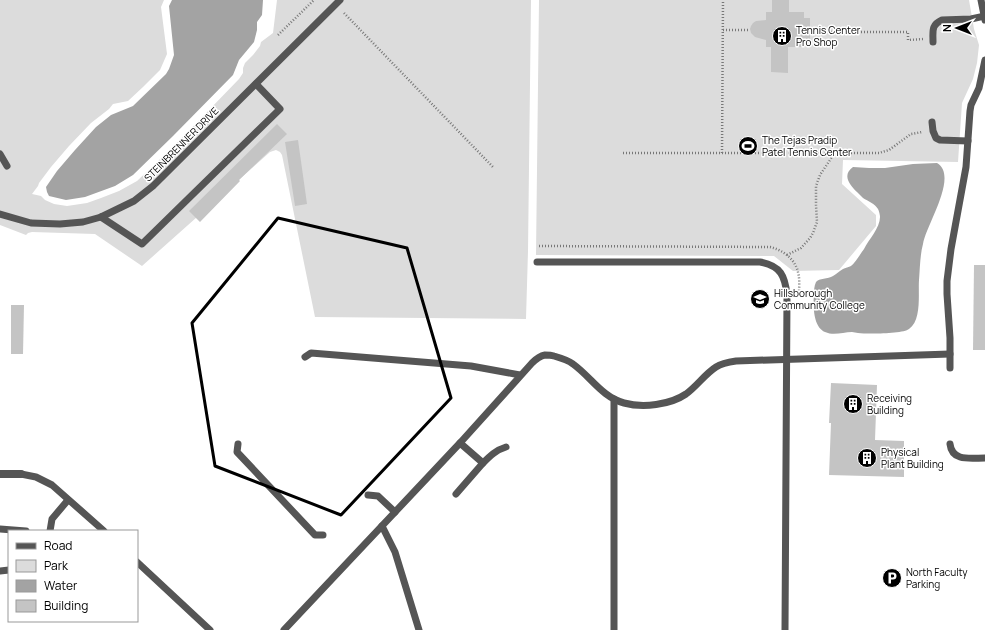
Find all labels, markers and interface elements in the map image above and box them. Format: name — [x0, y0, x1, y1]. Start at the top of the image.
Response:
north arrow — [937, 8, 977, 48]
place label: Tennis Center Pro Shop — [796, 23, 861, 49]
text: N — [939, 24, 954, 32]
building icon: Tennis Center Pro Shop — [771, 25, 793, 47]
street label: STEINBRENNER DRIVE — [141, 104, 221, 184]
place label: The Tejas Pradip Patel Tennis Center — [762, 133, 852, 159]
sports icon: The Tejas Pradip Patel Tennis Center — [737, 135, 759, 157]
place label: Hillsborough Community College — [774, 286, 865, 312]
school or university icon: Hillsborough Community College — [749, 288, 771, 310]
place label: Receiving Building — [867, 391, 912, 417]
building icon: Receiving Building — [842, 393, 864, 415]
place label: Physical Plant Building — [881, 445, 944, 471]
building icon: Physical Plant Building — [856, 447, 878, 469]
legend — [8, 530, 138, 622]
text: Road — [44, 537, 72, 554]
text: Park — [44, 557, 69, 574]
place label: North Faculty Parking — [906, 565, 968, 591]
parking icon: North Faculty Parking — [881, 567, 903, 589]
text: Water — [44, 577, 78, 594]
text: Building — [44, 597, 88, 614]

